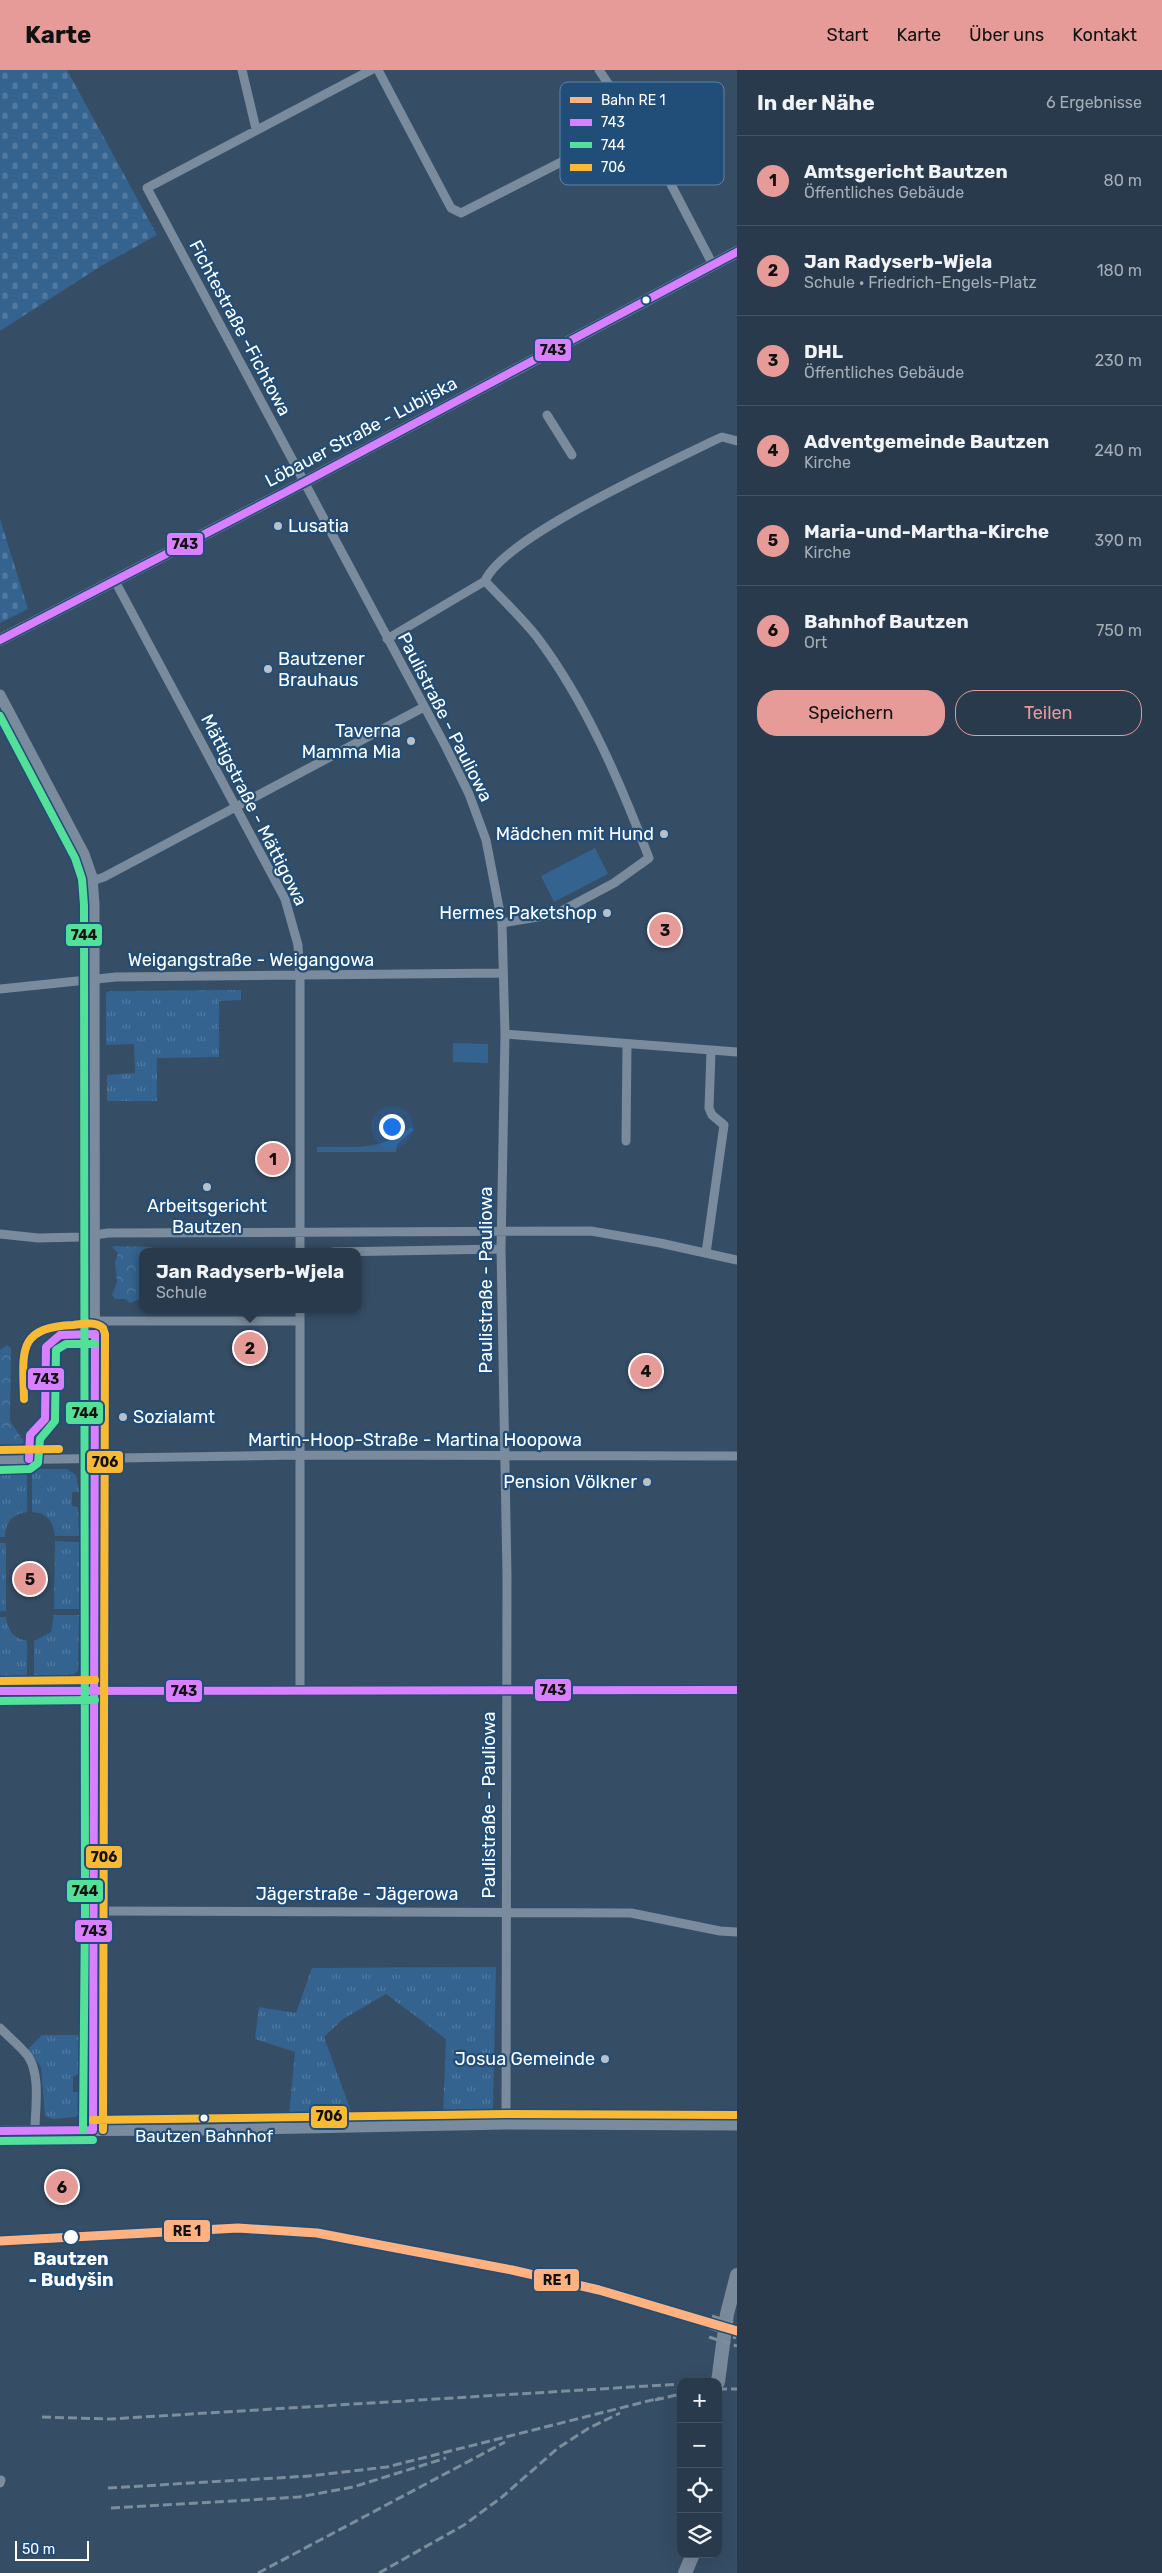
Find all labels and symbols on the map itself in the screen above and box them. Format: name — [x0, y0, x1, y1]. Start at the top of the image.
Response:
legend — [560, 82, 724, 185]
text: Bahn RE 1 — [601, 92, 666, 109]
text: 743 — [601, 114, 625, 131]
text: 744 — [601, 137, 625, 154]
text: 706 — [601, 159, 626, 176]
street label: Fichtestraße -Fichtowa — [184, 236, 296, 420]
unlabelled marker — [641, 295, 651, 305]
line badge: 743 — [534, 338, 572, 362]
text: 743 — [540, 342, 566, 359]
street label: Löbauer Straße - Lubijska — [261, 372, 461, 492]
place label: Lusatia — [288, 515, 349, 537]
marker: Lusatia — [272, 520, 284, 532]
line badge: 743 — [166, 532, 204, 556]
text: 743 — [172, 536, 198, 553]
street label: Paulistraße - Pauliowa — [393, 629, 497, 805]
place label: Bautzener Brauhaus — [278, 648, 365, 691]
marker: Bautzener Brauhaus — [262, 663, 274, 675]
street label: Mättigstraße - Mättigowa — [196, 711, 312, 909]
place label: Taverna Mamma Mia — [302, 720, 401, 763]
marker: Taverna Mamma Mia — [405, 735, 417, 747]
place label: Mädchen mit Hund — [496, 823, 654, 845]
marker: Mädchen mit Hund — [658, 828, 670, 840]
place label: Hermes Paketshop — [439, 902, 597, 924]
marker: Hermes Paketshop — [601, 907, 613, 919]
pin: 3 — [649, 911, 681, 949]
line badge: 744 — [65, 923, 103, 947]
text: 744 — [71, 927, 98, 944]
street label: Weigangstraße - Weigangowa — [128, 949, 374, 971]
your location — [379, 1114, 405, 1140]
pin: 1 — [257, 1140, 289, 1178]
marker: Arbeitsgericht Bautzen — [201, 1181, 213, 1193]
street label: Paulistraße - Pauliowa — [475, 1187, 497, 1374]
place label: Arbeitsgericht Bautzen — [147, 1195, 267, 1238]
pin: 2 — [234, 1329, 266, 1367]
pin: 4 — [630, 1352, 662, 1390]
line badge: 743 — [27, 1367, 65, 1391]
text: 743 — [33, 1371, 59, 1388]
line badge: 744 — [65, 1401, 104, 1425]
text: 744 — [72, 1405, 99, 1422]
place label: Sozialamt — [133, 1406, 215, 1428]
marker: Sozialamt — [117, 1411, 129, 1423]
street label: Martin-Hoop-Straße - Martina Hoopowa — [248, 1429, 582, 1451]
line badge: 706 — [86, 1450, 124, 1474]
text: 706 — [92, 1454, 118, 1471]
place label: Pension Völkner — [503, 1471, 637, 1493]
marker: Pension Völkner — [641, 1476, 653, 1488]
pin: 5 — [14, 1560, 46, 1598]
line badge: 743 — [534, 1678, 572, 1702]
line badge: 743 — [165, 1679, 203, 1703]
text: 743 — [540, 1682, 566, 1699]
text: 743 — [171, 1683, 197, 1700]
street label: Paulistraße - Pauliowa — [478, 1712, 500, 1899]
line badge: 706 — [85, 1845, 123, 1869]
text: 706 — [91, 1849, 117, 1866]
line badge: 744 — [66, 1879, 104, 1903]
text: 744 — [72, 1883, 99, 1900]
street label: Jägerstraße - Jägerowa — [256, 1883, 458, 1905]
line badge: 743 — [74, 1919, 113, 1943]
text: 743 — [81, 1923, 107, 1940]
place label: Josua Gemeinde — [454, 2048, 595, 2070]
marker: Josua Gemeinde — [599, 2053, 611, 2065]
line badge: 706 — [310, 2105, 348, 2129]
text: 706 — [316, 2108, 342, 2125]
marker: Bautzen Bahnhof — [199, 2113, 209, 2123]
place label: Bautzen Bahnhof — [135, 2126, 274, 2146]
pin: 6 — [46, 2168, 78, 2206]
line badge: RE 1 — [163, 2219, 211, 2243]
text: RE 1 — [173, 2223, 201, 2240]
marker: Bautzen - Budyšin — [62, 2228, 80, 2246]
place label: Bautzen - Budyšin — [28, 2248, 114, 2291]
line badge: RE 1 — [533, 2268, 580, 2292]
text: RE 1 — [543, 2272, 571, 2289]
scale bar — [15, 2538, 89, 2561]

